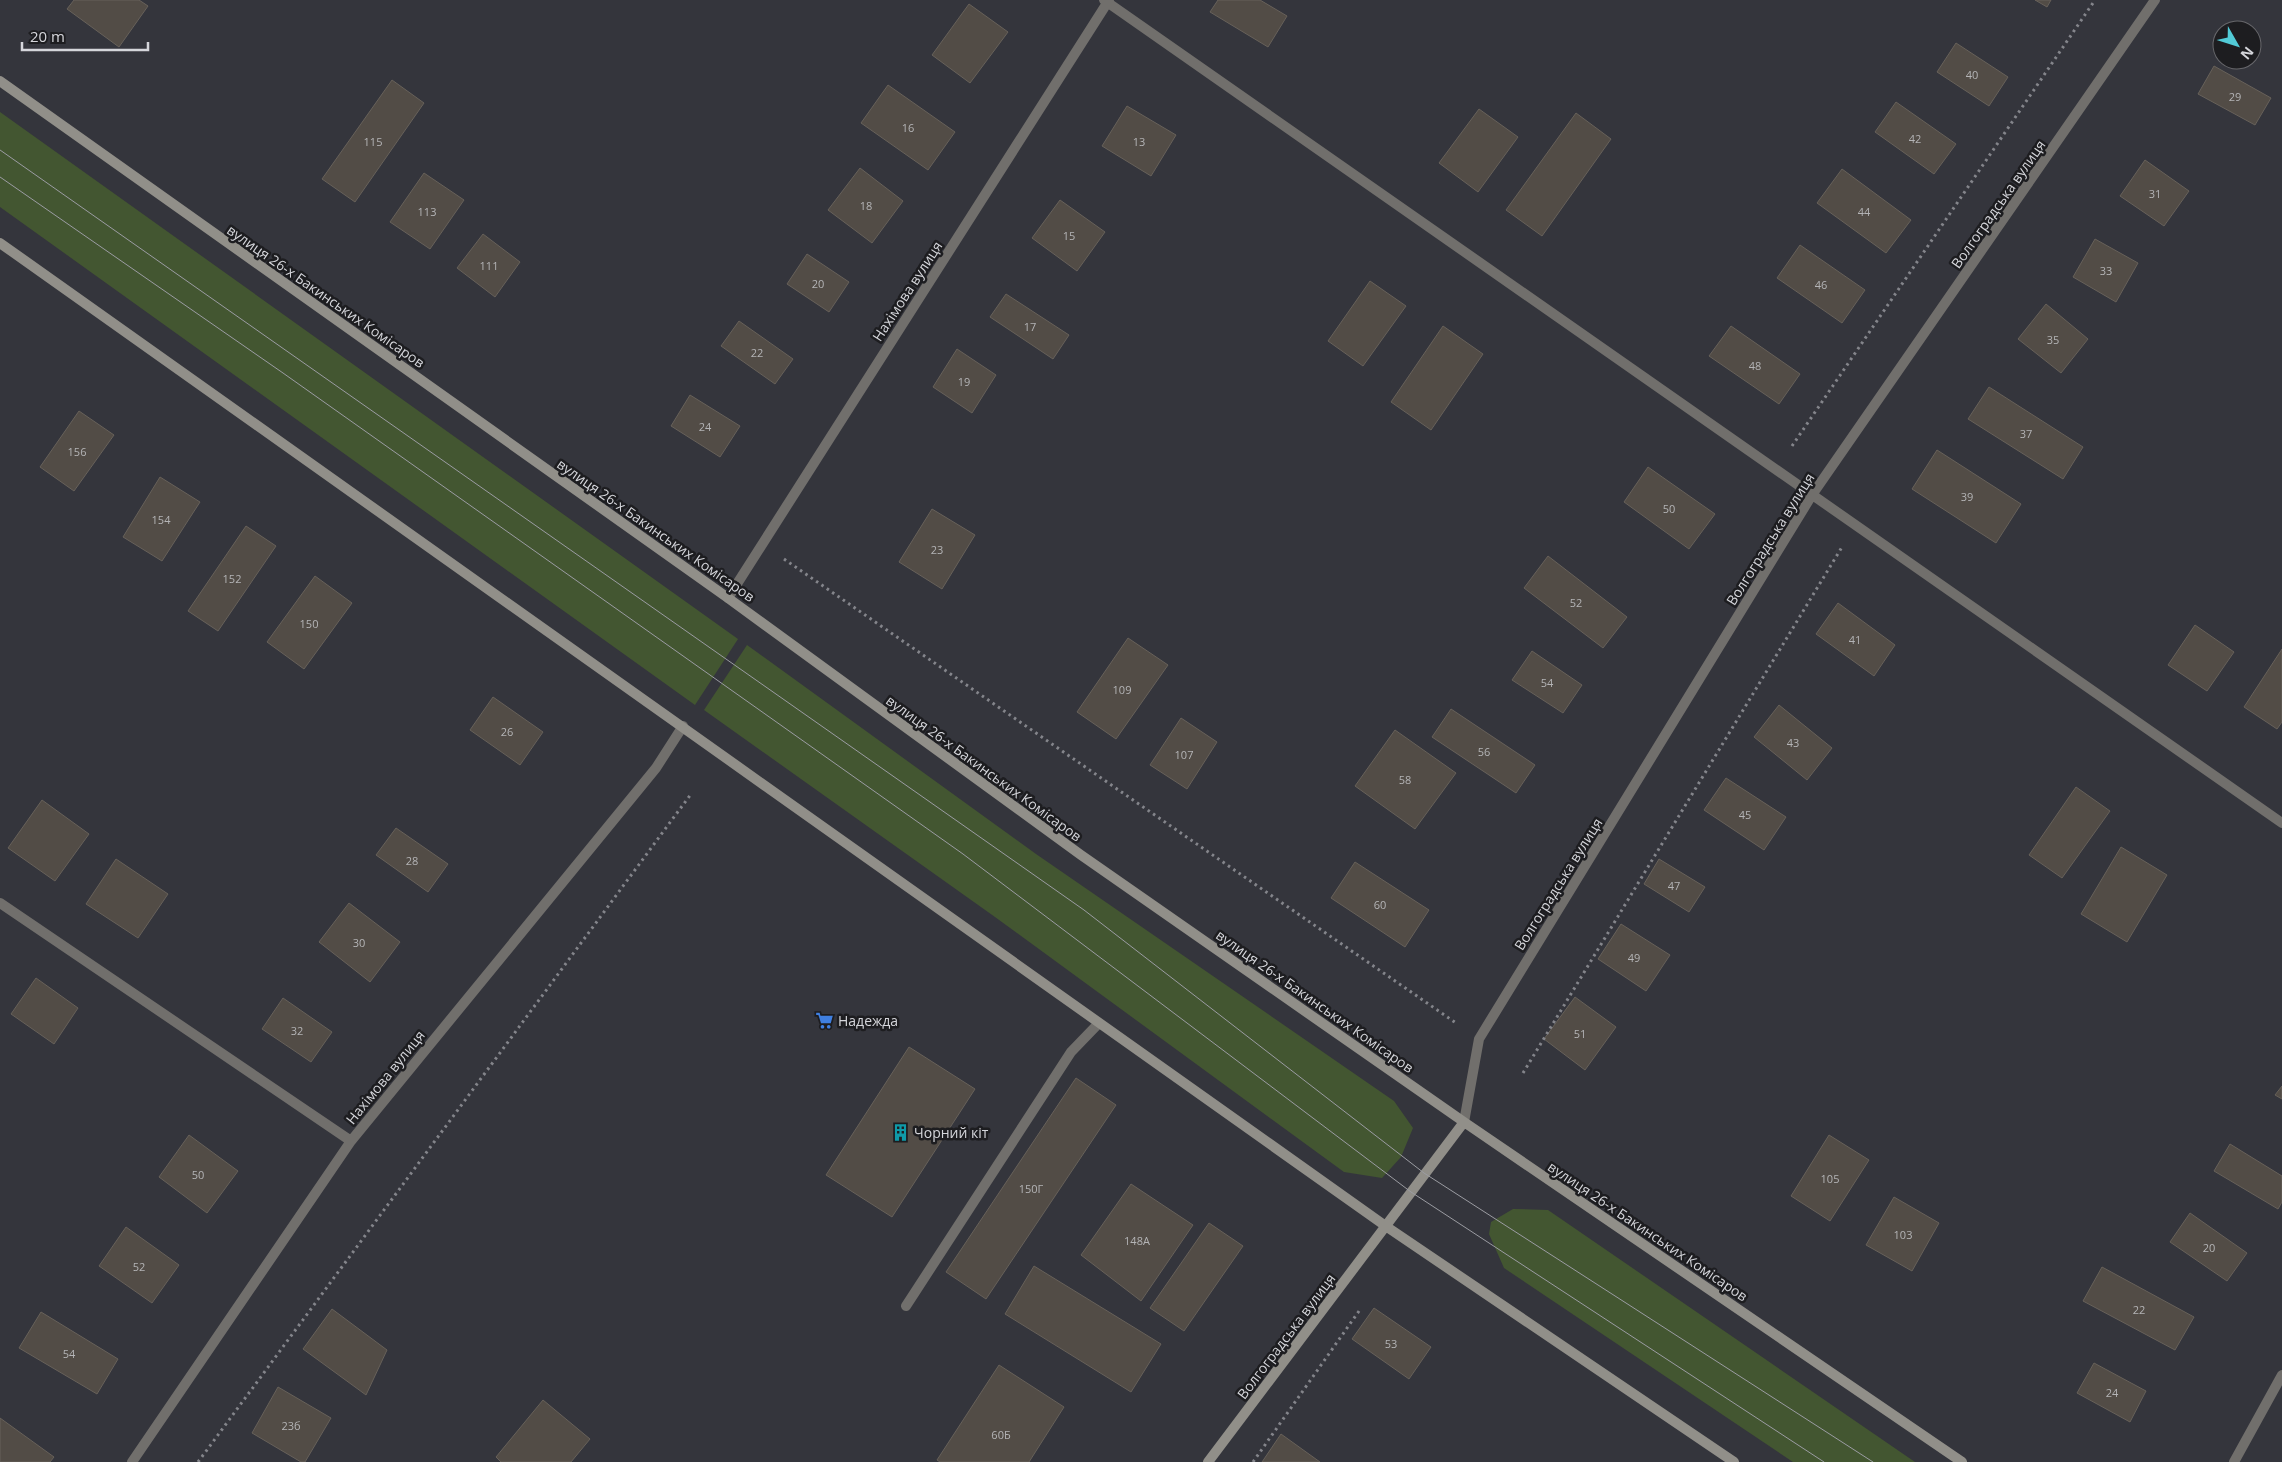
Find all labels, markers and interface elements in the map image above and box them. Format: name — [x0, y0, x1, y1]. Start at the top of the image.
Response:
scale bar — [22, 20, 149, 52]
north arrow — [2212, 20, 2262, 70]
text: 20 m — [30, 26, 65, 46]
text: N — [2237, 43, 2258, 64]
house number: 40 — [1966, 67, 1978, 82]
house number: 29 — [2229, 89, 2241, 104]
house number: 16 — [902, 120, 914, 135]
house number: 42 — [1909, 131, 1921, 146]
house number: 115 — [364, 134, 382, 149]
house number: 13 — [1133, 134, 1145, 149]
street label: Волгоградська вулиця — [1946, 136, 2050, 272]
house number: 31 — [2149, 186, 2161, 201]
house number: 18 — [860, 198, 872, 213]
house number: 113 — [418, 204, 436, 219]
house number: 44 — [1858, 204, 1871, 219]
street label: вулиця 26-х Бакинських Комісаров — [223, 220, 429, 372]
house number: 15 — [1063, 228, 1075, 243]
street label: Нахімова вулиця — [868, 237, 946, 345]
house number: 111 — [480, 258, 498, 273]
house number: 33 — [2100, 263, 2112, 278]
house number: 20 — [812, 276, 824, 291]
house number: 46 — [1815, 277, 1827, 292]
house number: 17 — [1024, 319, 1036, 334]
house number: 35 — [2047, 332, 2059, 347]
house number: 22 — [751, 345, 763, 360]
house number: 48 — [1749, 358, 1761, 373]
house number: 19 — [958, 374, 970, 389]
house number: 24 — [699, 419, 712, 434]
house number: 37 — [2020, 426, 2032, 441]
house number: 156 — [68, 444, 86, 459]
street label: вулиця 26-х Бакинських Комісаров — [553, 454, 759, 606]
street label: Волгоградська вулиця — [1722, 469, 1818, 609]
house number: 39 — [1961, 489, 1973, 504]
house number: 50 — [1663, 501, 1675, 516]
house number: 154 — [152, 512, 171, 527]
house number: 23 — [931, 542, 943, 557]
house number: 152 — [223, 571, 241, 586]
house number: 52 — [1570, 595, 1582, 610]
house number: 150 — [300, 616, 318, 631]
house number: 41 — [1849, 632, 1861, 647]
house number: 54 — [1541, 675, 1554, 690]
house number: 109 — [1113, 682, 1131, 697]
street label: вулиця 26-х Бакинських Комісаров — [882, 691, 1086, 845]
house number: 26 — [501, 724, 513, 739]
house number: 43 — [1787, 735, 1799, 750]
house number: 56 — [1478, 744, 1490, 759]
house number: 107 — [1175, 747, 1193, 762]
house number: 58 — [1399, 772, 1411, 787]
house number: 45 — [1739, 807, 1751, 822]
street label: Волгоградська вулиця — [1510, 814, 1606, 954]
house number: 28 — [406, 853, 418, 868]
house number: 47 — [1668, 878, 1680, 893]
house number: 60 — [1374, 897, 1386, 912]
street label: вулиця 26-х Бакинських Комісаров — [1212, 925, 1418, 1077]
house number: 30 — [353, 935, 365, 950]
house number: 49 — [1628, 950, 1640, 965]
supermarket icon: Надежда — [814, 1010, 834, 1030]
place label: Надежда — [838, 1011, 898, 1030]
house number: 32 — [291, 1023, 303, 1038]
street label: Нахімова вулиця — [341, 1026, 429, 1128]
house number: 51 — [1574, 1026, 1586, 1041]
building icon: Чорний кіт — [890, 1122, 910, 1142]
place label: Чорний кіт — [914, 1123, 989, 1142]
street label: вулиця 26-х Бакинських Комісаров — [1544, 1157, 1752, 1305]
house number: 50 — [192, 1167, 204, 1182]
house number: 105 — [1821, 1171, 1839, 1186]
house number: 150Г — [1019, 1181, 1044, 1196]
house number: 103 — [1894, 1227, 1912, 1242]
house number: 148А — [1124, 1233, 1150, 1248]
house number: 20 — [2203, 1240, 2215, 1255]
house number: 52 — [133, 1259, 145, 1274]
street label: Волгоградська вулиця — [1233, 1269, 1339, 1403]
house number: 22 — [2133, 1302, 2145, 1317]
house number: 53 — [1385, 1336, 1397, 1351]
house number: 54 — [63, 1346, 76, 1361]
house number: 24 — [2106, 1385, 2119, 1400]
house number: 23б — [281, 1418, 301, 1433]
house number: 60Б — [991, 1427, 1011, 1442]

